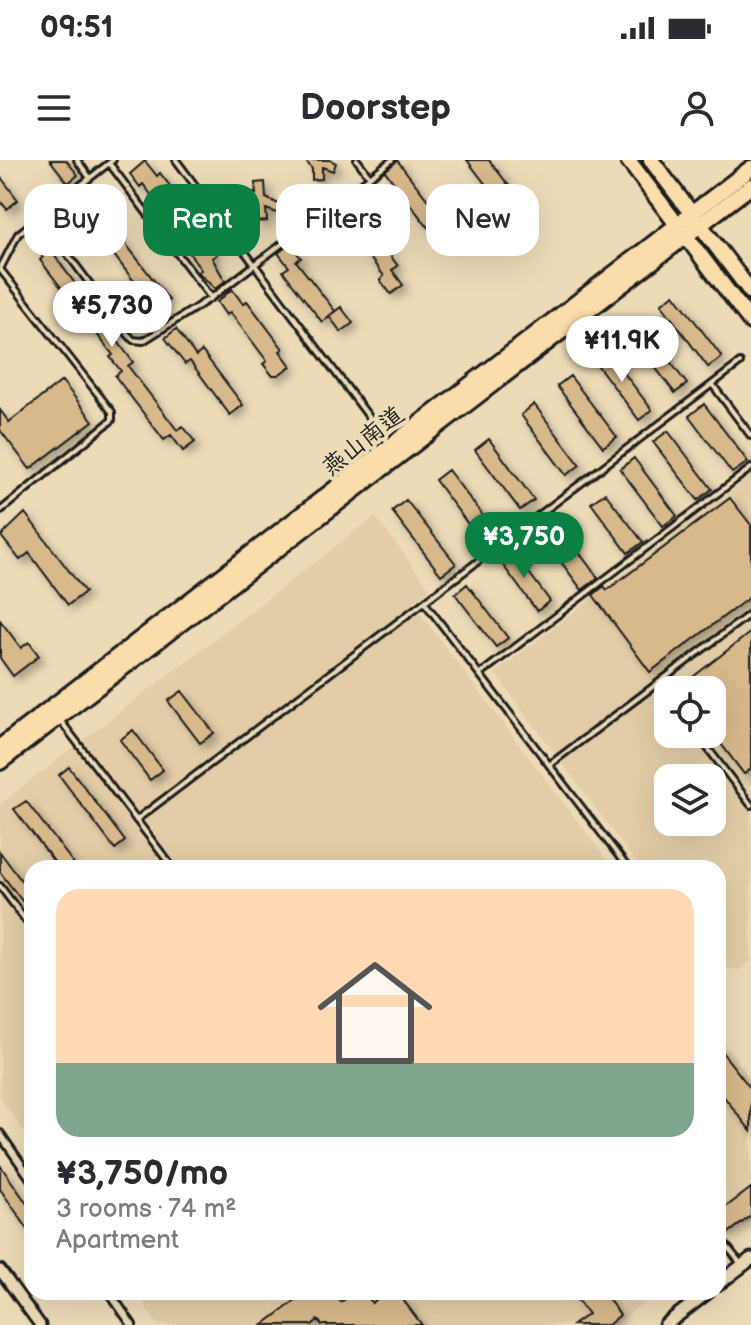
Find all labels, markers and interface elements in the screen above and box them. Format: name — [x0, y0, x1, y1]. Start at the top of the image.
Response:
text: 09:51 — [40, 10, 113, 46]
icon: menu — [32, 86, 76, 130]
icon: person — [675, 86, 719, 130]
text: Doorstep — [300, 87, 451, 130]
chip: Buy — [24, 184, 127, 256]
chip: Rent — [143, 184, 260, 256]
chip: Filters — [276, 184, 410, 256]
chip: New — [426, 184, 539, 256]
pin: ¥5,730 — [47, 281, 177, 349]
text: ¥5,730 — [71, 291, 153, 322]
pin: ¥11.9K — [557, 316, 687, 384]
text: ¥11.9K — [584, 326, 660, 357]
street label: 燕山南道 — [316, 400, 410, 482]
pin: ¥3,750 — [459, 512, 589, 580]
text: ¥3,750 — [483, 522, 565, 553]
map controls — [654, 676, 726, 836]
button: locate — [654, 676, 726, 748]
button: layers — [654, 764, 726, 836]
icon: home — [303, 941, 447, 1085]
text: ¥3,750/mo — [56, 1153, 228, 1194]
text: 3 rooms · 74 m² — [56, 1194, 236, 1225]
text: Apartment — [56, 1225, 179, 1256]

